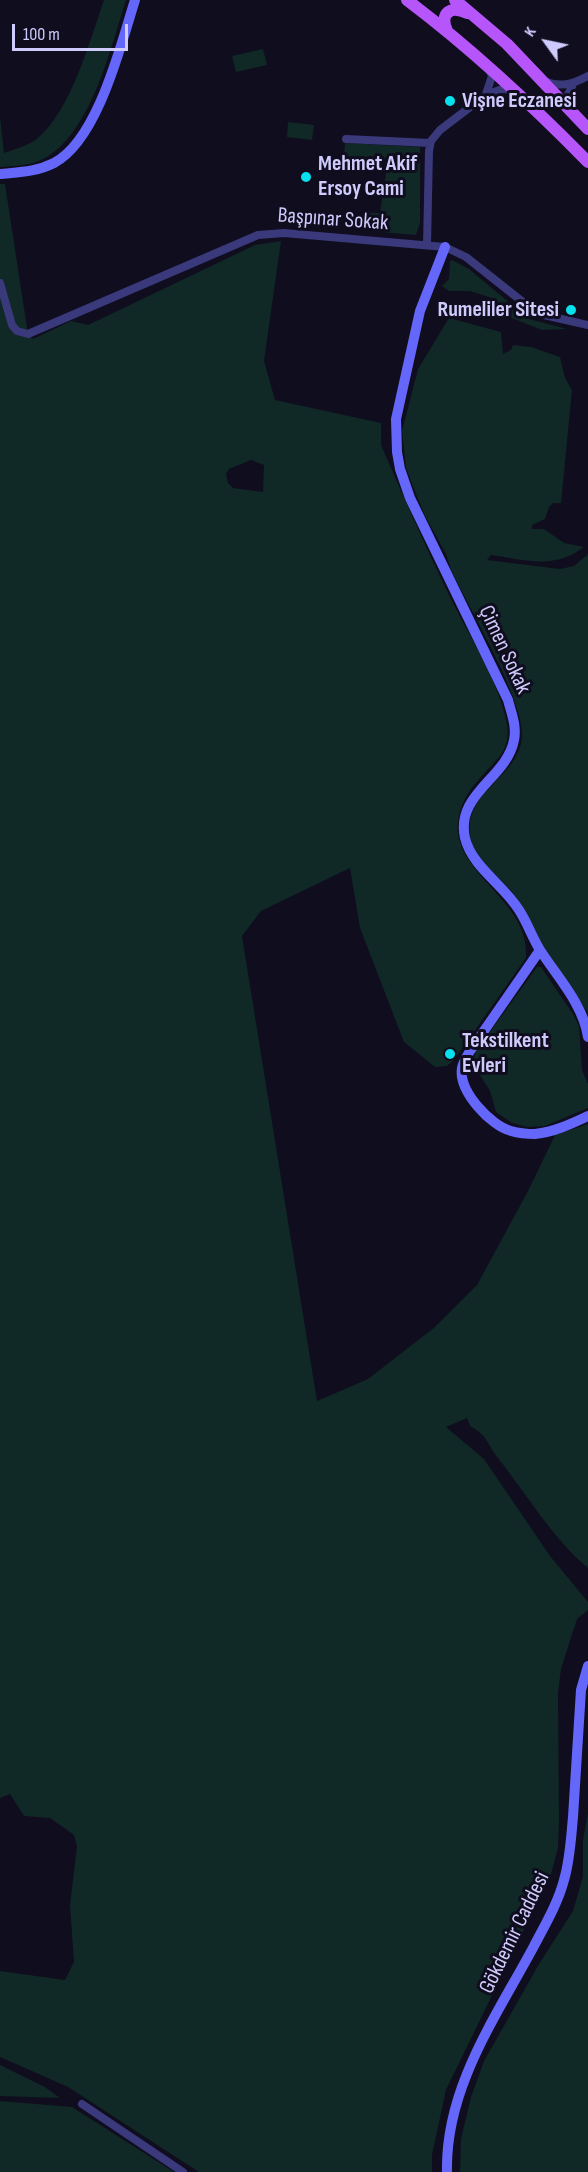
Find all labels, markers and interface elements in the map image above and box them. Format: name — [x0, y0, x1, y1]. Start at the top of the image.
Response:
scale bar — [15, 12, 130, 50]
north arrow — [516, 12, 576, 72]
text: K — [520, 23, 541, 40]
text: 100 m — [23, 24, 60, 45]
place label: Vişne Eczanesi — [462, 88, 576, 114]
marker: Vişne Eczanesi — [443, 94, 457, 108]
place label: Mehmet Akif Ersoy Cami — [318, 151, 417, 202]
marker: Mehmet Akif Ersoy Cami — [299, 170, 313, 184]
street label: Başpınar Sokak — [277, 203, 389, 237]
place label: Rumeliler Sitesi — [438, 297, 559, 323]
marker: Rumeliler Sitesi — [564, 303, 578, 317]
street label: Çimen Sokak — [472, 602, 536, 698]
place label: Tekstilkent Evleri — [462, 1028, 549, 1080]
marker: Tekstilkent Evleri — [443, 1047, 457, 1061]
street label: Gökdemir Caddesi — [474, 1868, 556, 1998]

